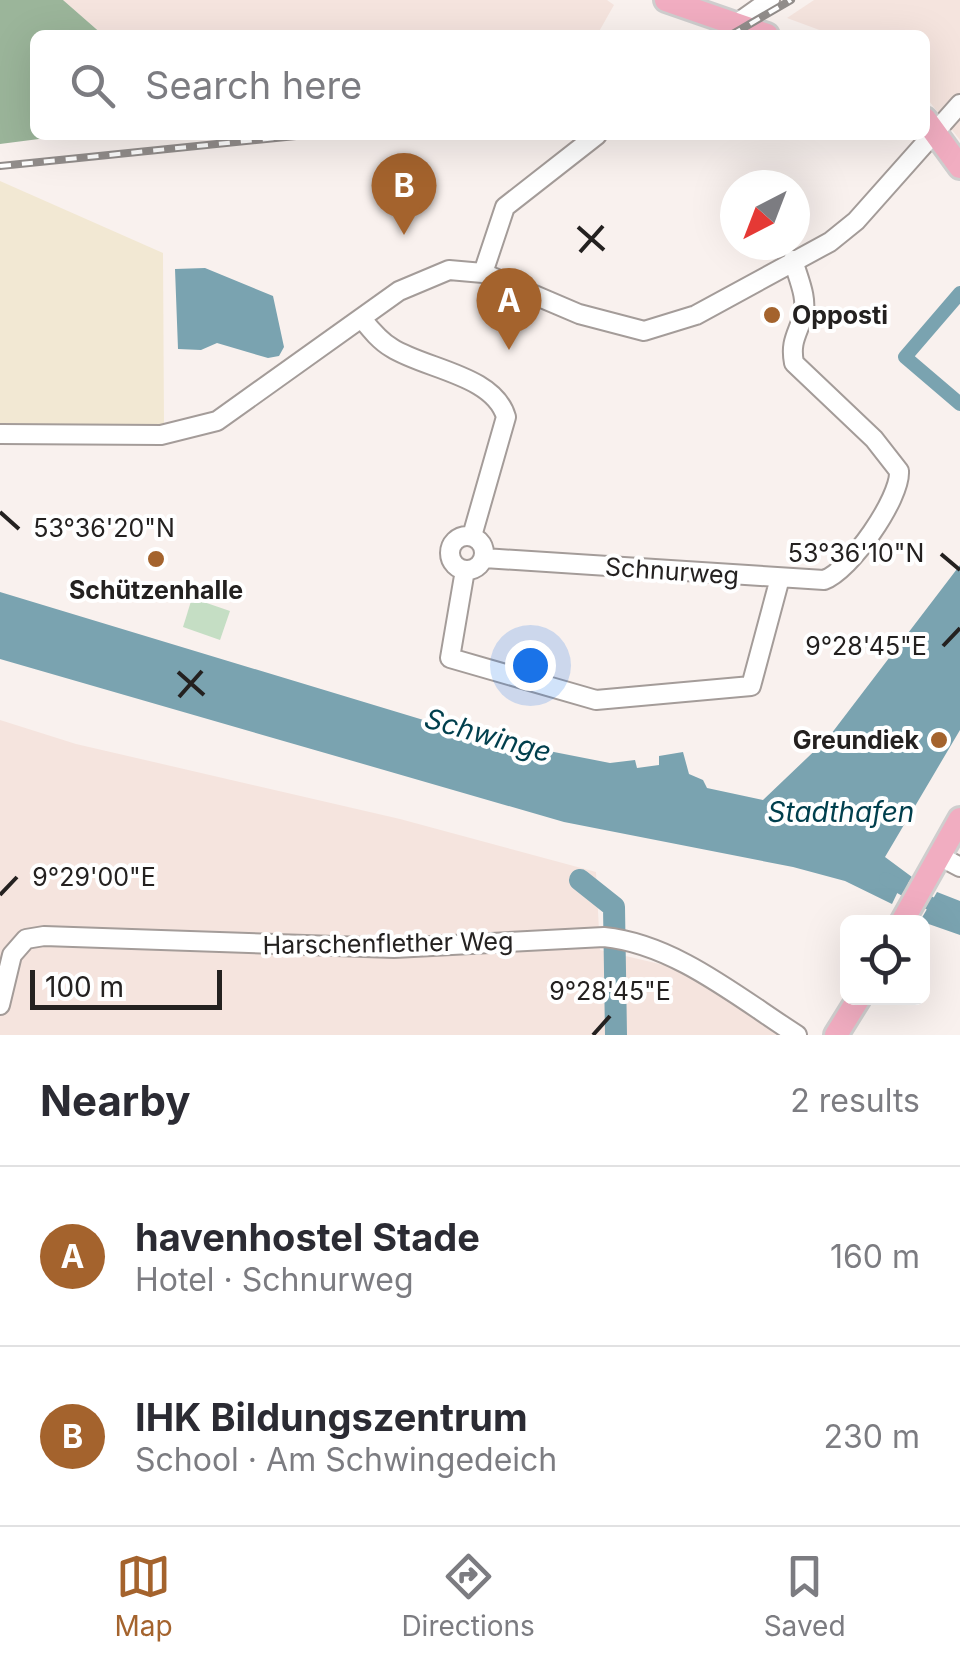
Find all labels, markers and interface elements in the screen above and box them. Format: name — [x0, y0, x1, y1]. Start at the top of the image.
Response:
search box — [30, 30, 930, 140]
icon: search — [65, 58, 120, 113]
text: Search here — [145, 62, 362, 108]
pin: B — [372, 152, 436, 235]
north arrow — [720, 170, 810, 260]
pin: A — [476, 268, 542, 350]
place label: Opposti — [792, 300, 888, 330]
marker: Opposti — [761, 304, 783, 326]
text: 53°36'20"N — [33, 513, 175, 543]
text: 53°36'10"N — [788, 538, 924, 568]
marker: Schützenhalle — [145, 548, 167, 570]
street label: Schnurweg — [604, 551, 740, 591]
place label: Schützenhalle — [69, 575, 243, 605]
text: 9°28'45"E — [805, 631, 927, 661]
your location — [505, 640, 556, 691]
water label: Schwinge — [421, 701, 555, 769]
place label: Greundiek — [793, 725, 919, 755]
marker: Greundiek — [928, 729, 950, 751]
water label: Stadthafen — [768, 795, 914, 829]
text: 9°29'00"E — [32, 862, 156, 892]
map controls — [840, 915, 930, 1005]
button: locate — [840, 915, 930, 1005]
street label: Harschenflether Weg — [262, 926, 514, 960]
scale bar — [30, 965, 222, 1010]
text: 100 m — [45, 970, 124, 1004]
text: 9°28'45"E — [549, 976, 671, 1006]
text: Nearby — [40, 1075, 191, 1126]
text: 2 results — [790, 1081, 920, 1120]
text: havenhostel Stade — [135, 1214, 480, 1260]
text: A — [61, 1237, 84, 1276]
text: 160 m — [830, 1237, 920, 1276]
text: Hotel · Schnurweg — [135, 1260, 414, 1299]
text: IHK Bildungszentrum — [135, 1394, 528, 1440]
text: B — [62, 1417, 83, 1456]
text: 230 m — [824, 1417, 920, 1456]
text: School · Am Schwingedeich — [135, 1440, 557, 1479]
tab: Map — [114, 1549, 173, 1643]
tab: Directions — [401, 1549, 535, 1643]
tab: Saved — [764, 1549, 846, 1643]

